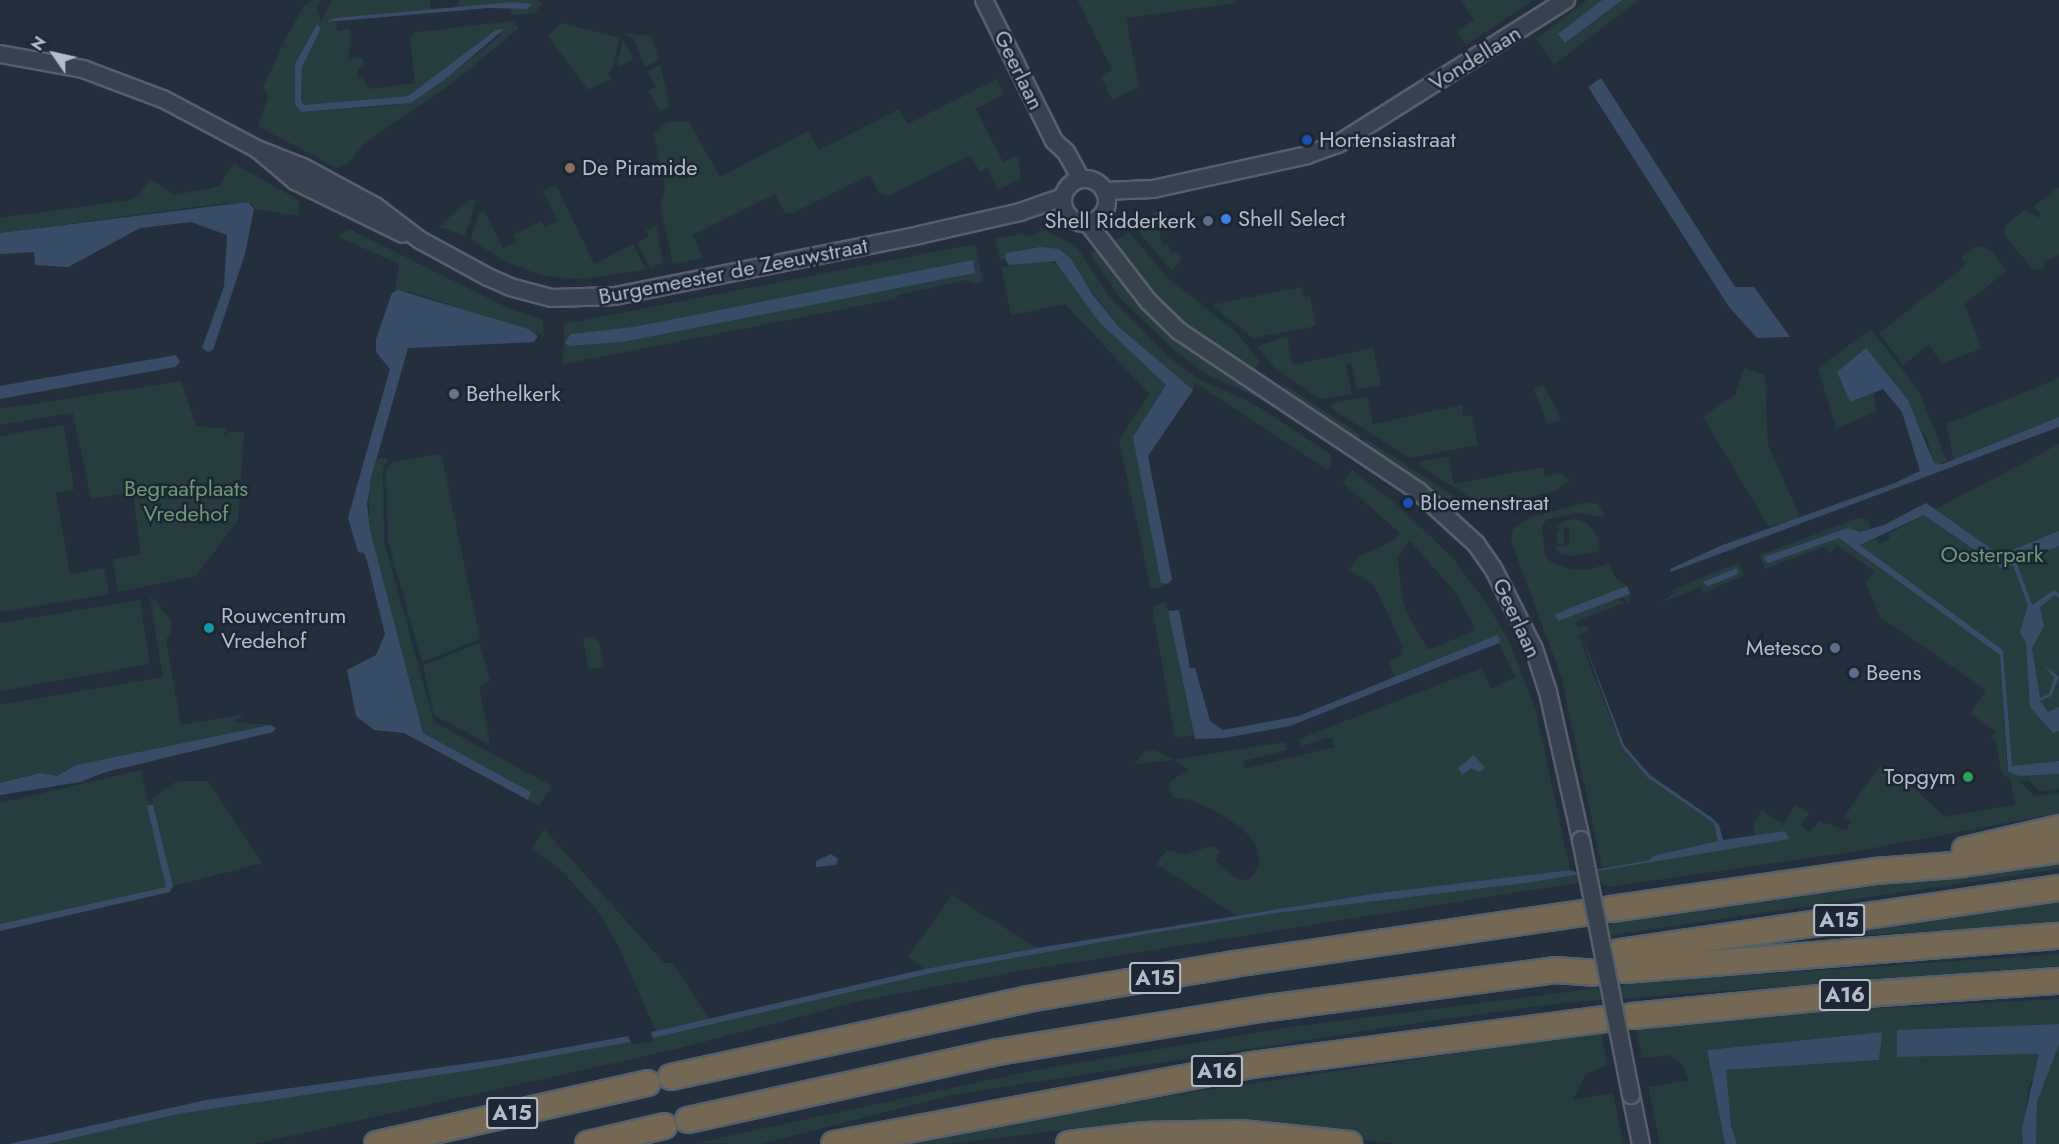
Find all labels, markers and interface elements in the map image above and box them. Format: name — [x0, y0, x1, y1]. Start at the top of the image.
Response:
street label: Vondellaan — [1424, 20, 1526, 96]
north arrow — [24, 24, 84, 84]
street label: Geerlaan — [988, 26, 1050, 114]
text: N — [26, 32, 52, 55]
place label: Hortensiastraat — [1319, 127, 1456, 153]
marker: Hortensiastraat — [1300, 133, 1314, 147]
place label: De Piramide — [582, 155, 698, 181]
marker: De Piramide — [563, 161, 577, 175]
place label: Shell Select — [1238, 206, 1345, 232]
place label: Shell Ridderkerk — [1044, 208, 1196, 234]
marker: Shell Select — [1219, 212, 1233, 226]
marker: Shell Ridderkerk — [1201, 214, 1215, 228]
street label: Burgemeester de Zeeuwstraat — [596, 232, 870, 310]
place label: Bethelkerk — [466, 381, 561, 407]
marker: Bethelkerk — [447, 387, 461, 401]
park label: Begraafplaats Vredehof — [124, 475, 248, 526]
place label: Bloemenstraat — [1420, 490, 1549, 516]
marker: Bloemenstraat — [1401, 496, 1415, 510]
park label: Oosterpark — [1941, 542, 2043, 568]
street label: Geerlaan — [1487, 574, 1547, 662]
place label: Rouwcentrum Vredehof — [221, 602, 346, 654]
marker: Rouwcentrum Vredehof — [202, 621, 216, 635]
place label: Metesco — [1746, 635, 1823, 661]
marker: Metesco — [1828, 641, 1842, 655]
place label: Beens — [1866, 660, 1921, 686]
marker: Beens — [1847, 666, 1861, 680]
place label: Topgym — [1884, 764, 1956, 790]
marker: Topgym — [1961, 770, 1975, 784]
road number: A15 — [1812, 902, 1866, 938]
road number: A15 — [1128, 960, 1182, 996]
road number: A16 — [1818, 977, 1872, 1013]
road number: A16 — [1190, 1053, 1244, 1089]
road number: A15 — [485, 1095, 539, 1131]

